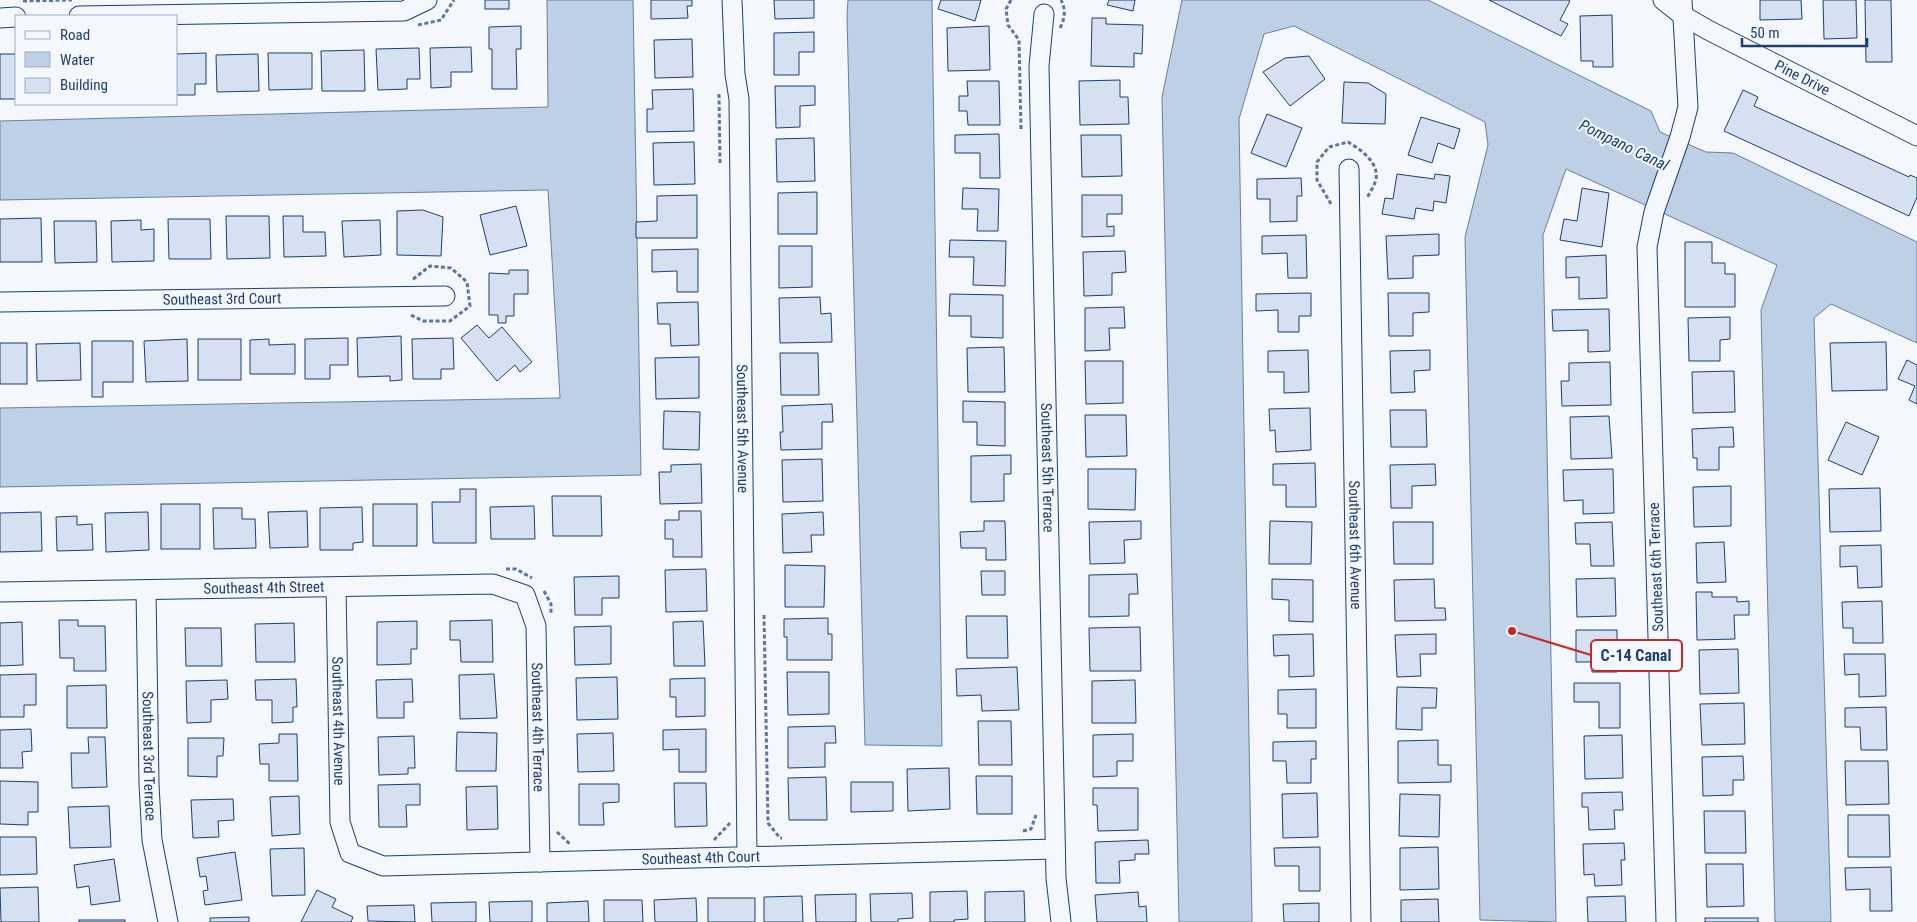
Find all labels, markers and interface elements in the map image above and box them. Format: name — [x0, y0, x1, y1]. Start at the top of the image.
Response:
legend — [15, 15, 178, 105]
scale bar — [1742, 15, 1867, 47]
text: 50 m — [1750, 24, 1780, 42]
text: Road — [60, 26, 90, 44]
text: Water — [60, 51, 95, 69]
street label: Pine Drive — [1772, 56, 1833, 99]
text: Building — [60, 76, 108, 94]
water label: Pompano Canal — [1576, 115, 1672, 175]
street label: Southeast 3rd Court — [163, 289, 281, 309]
street label: Southeast 5th Avenue — [733, 364, 752, 493]
street label: Southeast 5th Terrace — [1037, 403, 1058, 533]
street label: Southeast 6th Avenue — [1345, 480, 1365, 610]
street label: Southeast 6th Terrace — [1645, 502, 1667, 632]
street label: Southeast 4th Street — [203, 578, 325, 598]
callout: C-14 Canal — [1591, 640, 1682, 671]
text: C-14 Canal — [1601, 646, 1671, 665]
street label: Southeast 4th Avenue — [328, 656, 348, 786]
street label: Southeast 4th Terrace — [528, 662, 548, 792]
street label: Southeast 3rd Terrace — [139, 691, 160, 821]
street label: Southeast 4th Court — [641, 847, 760, 868]

